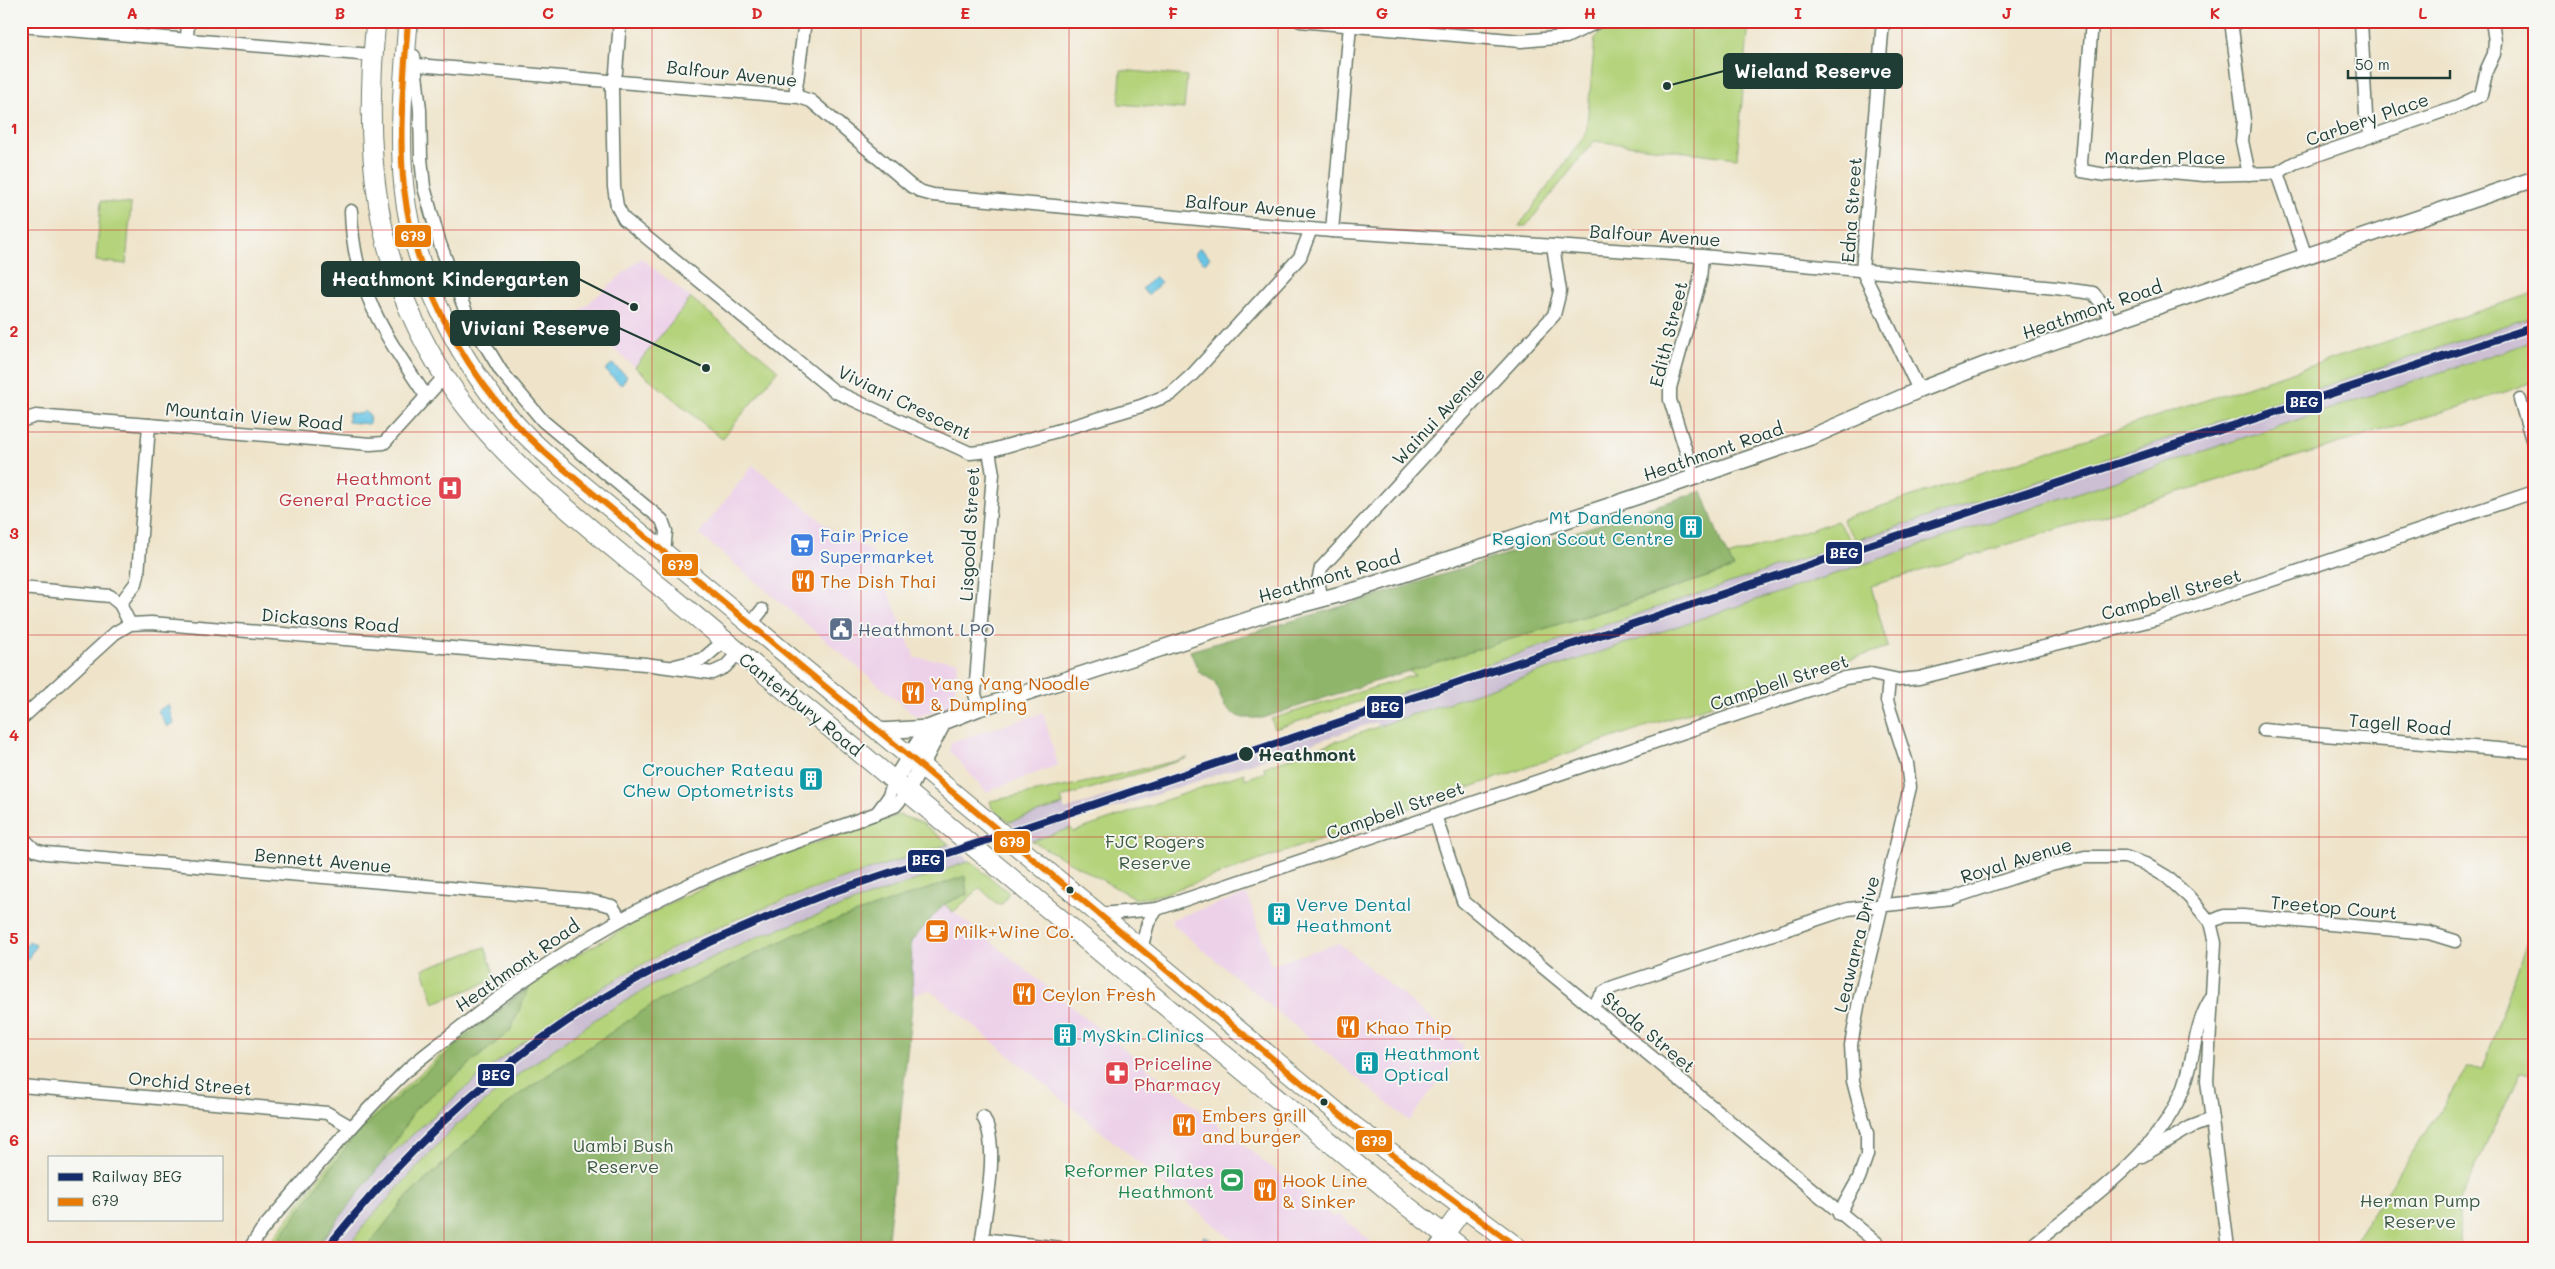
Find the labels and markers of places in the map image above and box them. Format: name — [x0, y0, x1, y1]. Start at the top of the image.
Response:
callout: Wieland Reserve — [1724, 54, 1902, 88]
callout: Heathmont Kindergarten — [322, 262, 579, 296]
callout: Viviani Reserve — [451, 311, 619, 345]
place label: Heathmont General Practice — [279, 466, 432, 511]
hospital icon: Heathmont General Practice — [437, 475, 463, 501]
place label: Mt Dandenong Region Scout Centre — [1492, 505, 1674, 550]
building icon: Mt Dandenong Region Scout Centre — [1678, 514, 1704, 540]
place label: Fair Price Supermarket — [820, 523, 934, 568]
supermarket icon: Fair Price Supermarket — [789, 532, 815, 558]
restaurant icon: The Dish Thai — [790, 568, 816, 594]
place label: The Dish Thai — [820, 569, 937, 593]
public building icon: Heathmont LPO — [828, 616, 854, 642]
place label: Heathmont LPO — [858, 617, 995, 641]
place label: Yang Yang Noodle & Dumpling — [930, 671, 1090, 716]
restaurant icon: Yang Yang Noodle & Dumpling — [900, 680, 926, 706]
place label: Heathmont — [1258, 742, 1356, 766]
marker: Heathmont — [1237, 745, 1255, 763]
place label: Croucher Rateau Chew Optometrists — [623, 757, 794, 802]
building icon: Croucher Rateau Chew Optometrists — [798, 766, 824, 792]
unlabelled marker — [1065, 885, 1075, 895]
place label: Verve Dental Heathmont — [1296, 892, 1411, 937]
building icon: Verve Dental Heathmont — [1266, 901, 1292, 927]
cafe icon: Milk+Wine Co. — [924, 918, 950, 944]
place label: Milk+Wine Co. — [954, 919, 1075, 943]
restaurant icon: Ceylon Fresh — [1011, 981, 1037, 1007]
place label: Ceylon Fresh — [1042, 982, 1155, 1006]
restaurant icon: Khao Thip — [1335, 1014, 1361, 1040]
place label: Khao Thip — [1366, 1015, 1452, 1039]
building icon: MySkin Clinics — [1052, 1022, 1078, 1048]
place label: MySkin Clinics — [1082, 1023, 1204, 1047]
place label: Heathmont Optical — [1384, 1041, 1480, 1086]
building icon: Heathmont Optical — [1354, 1050, 1380, 1076]
place label: Priceline Pharmacy — [1134, 1051, 1221, 1096]
pharmacy icon: Priceline Pharmacy — [1104, 1060, 1130, 1086]
unlabelled marker — [1319, 1097, 1329, 1107]
place label: Embers grill and burger — [1202, 1103, 1307, 1148]
restaurant icon: Embers grill and burger — [1171, 1112, 1197, 1138]
place label: Reformer Pilates Heathmont — [1064, 1158, 1214, 1203]
sports icon: Reformer Pilates Heathmont — [1219, 1167, 1245, 1193]
place label: Hook Line & Sinker — [1282, 1168, 1368, 1213]
restaurant icon: Hook Line & Sinker — [1252, 1177, 1278, 1203]

